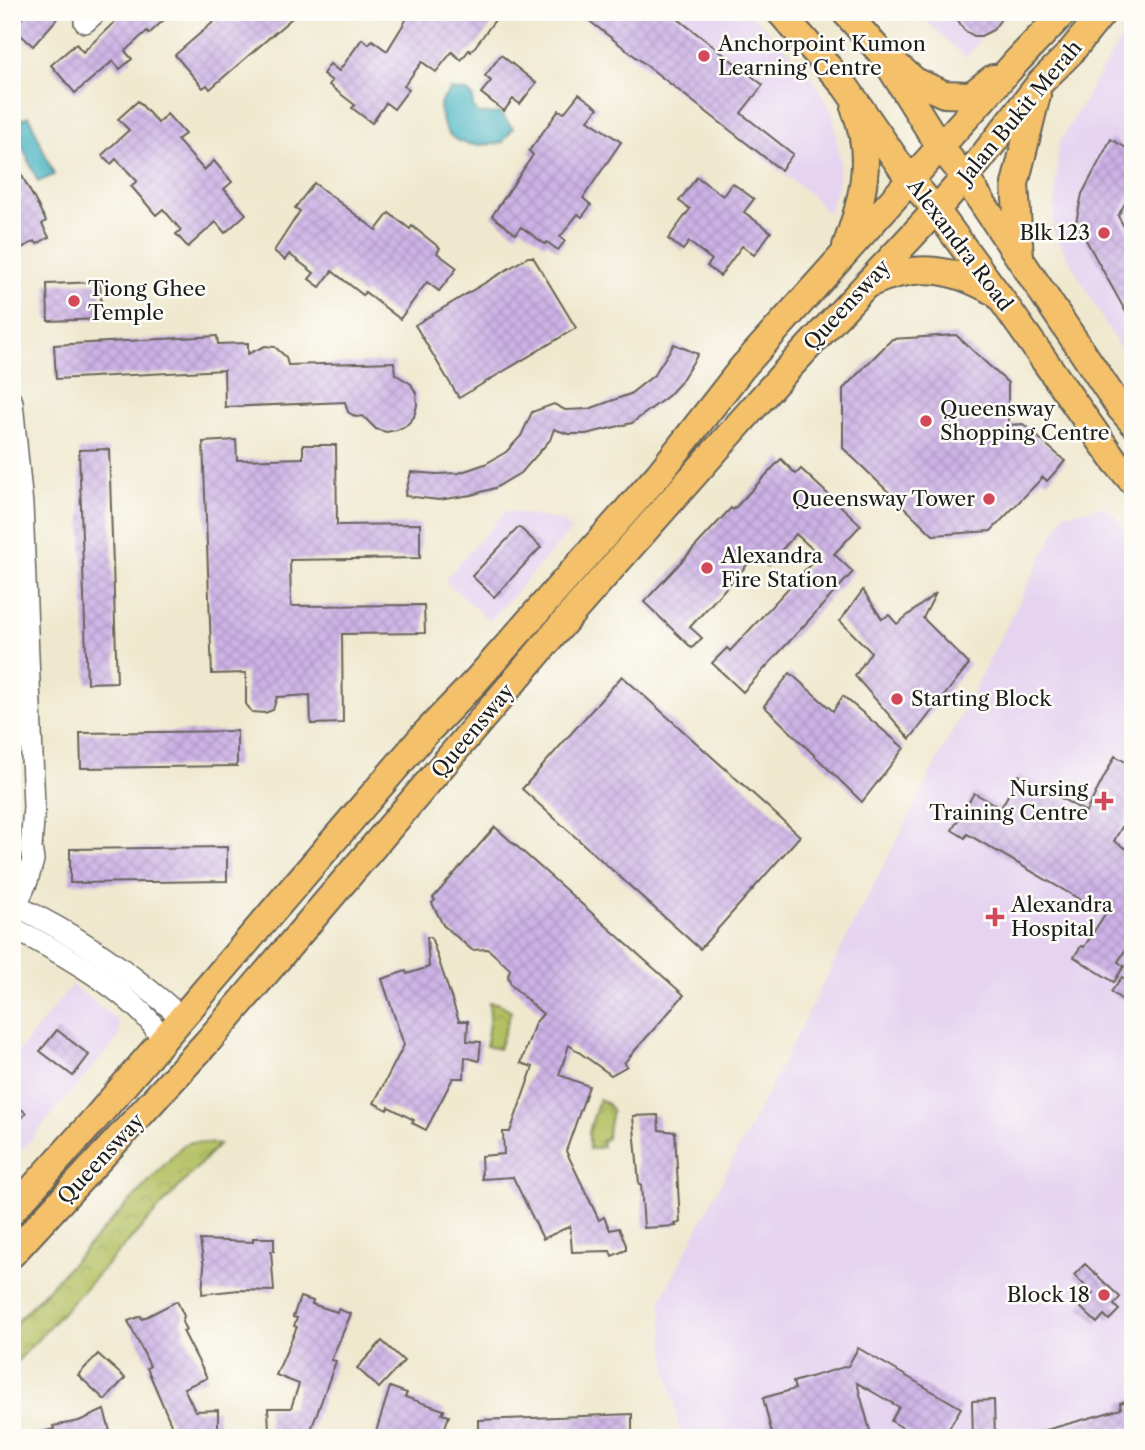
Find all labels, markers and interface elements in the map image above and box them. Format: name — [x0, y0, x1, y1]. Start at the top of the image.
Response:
place label: Anchorpoint Kumon Learning Centre — [717, 31, 926, 80]
street label: Jalan Bukit Merah — [951, 35, 1087, 191]
marker: Anchorpoint Kumon Learning Centre — [696, 48, 712, 64]
street label: Alexandra Road — [902, 173, 1018, 316]
place label: Blk 123 — [1019, 220, 1090, 245]
marker: Blk 123 — [1096, 225, 1112, 241]
street label: Queensway — [798, 254, 895, 355]
place label: Tiong Ghee Temple — [88, 276, 206, 325]
marker: Tiong Ghee Temple — [66, 293, 82, 309]
place label: Queensway Shopping Centre — [940, 396, 1110, 445]
marker: Queensway Shopping Centre — [918, 413, 934, 429]
place label: Queensway Tower — [792, 486, 975, 511]
marker: Queensway Tower — [981, 491, 997, 507]
place label: Alexandra Fire Station — [720, 543, 838, 592]
marker: Alexandra Fire Station — [699, 560, 715, 576]
street label: Queensway — [426, 678, 519, 783]
place label: Starting Block — [911, 686, 1052, 711]
marker: Starting Block — [889, 691, 905, 707]
place label: Nursing Training Centre — [929, 776, 1089, 825]
marker: Nursing Training Centre — [1094, 791, 1114, 811]
place label: Alexandra Hospital — [1010, 892, 1114, 941]
marker: Alexandra Hospital — [985, 907, 1005, 927]
street label: Queensway — [52, 1108, 149, 1209]
place label: Block 18 — [1007, 1282, 1090, 1307]
marker: Block 18 — [1096, 1287, 1112, 1303]

